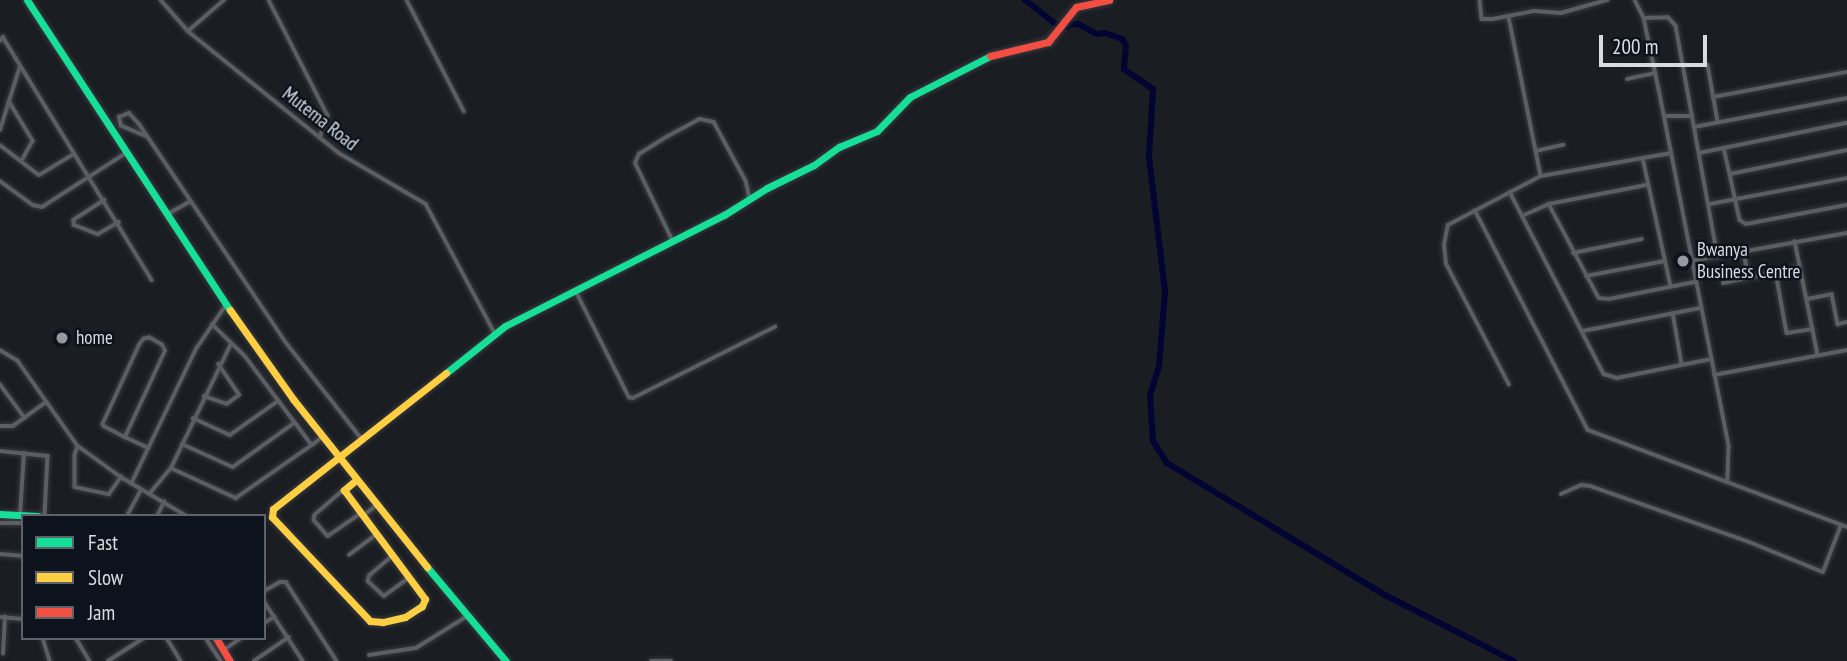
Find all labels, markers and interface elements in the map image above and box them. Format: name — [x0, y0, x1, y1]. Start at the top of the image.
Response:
scale bar — [1602, 21, 1710, 65]
text: 200 m — [1612, 33, 1658, 60]
street label: Mutema Road — [278, 82, 362, 156]
place label: Bwanya Business Centre — [1697, 239, 1800, 283]
marker: Bwanya Business Centre — [1675, 253, 1691, 269]
place label: home — [76, 327, 113, 349]
marker: home — [54, 330, 70, 346]
legend — [21, 514, 266, 640]
text: Fast — [88, 529, 118, 556]
text: Slow — [88, 564, 123, 591]
text: Jam — [88, 599, 115, 626]

